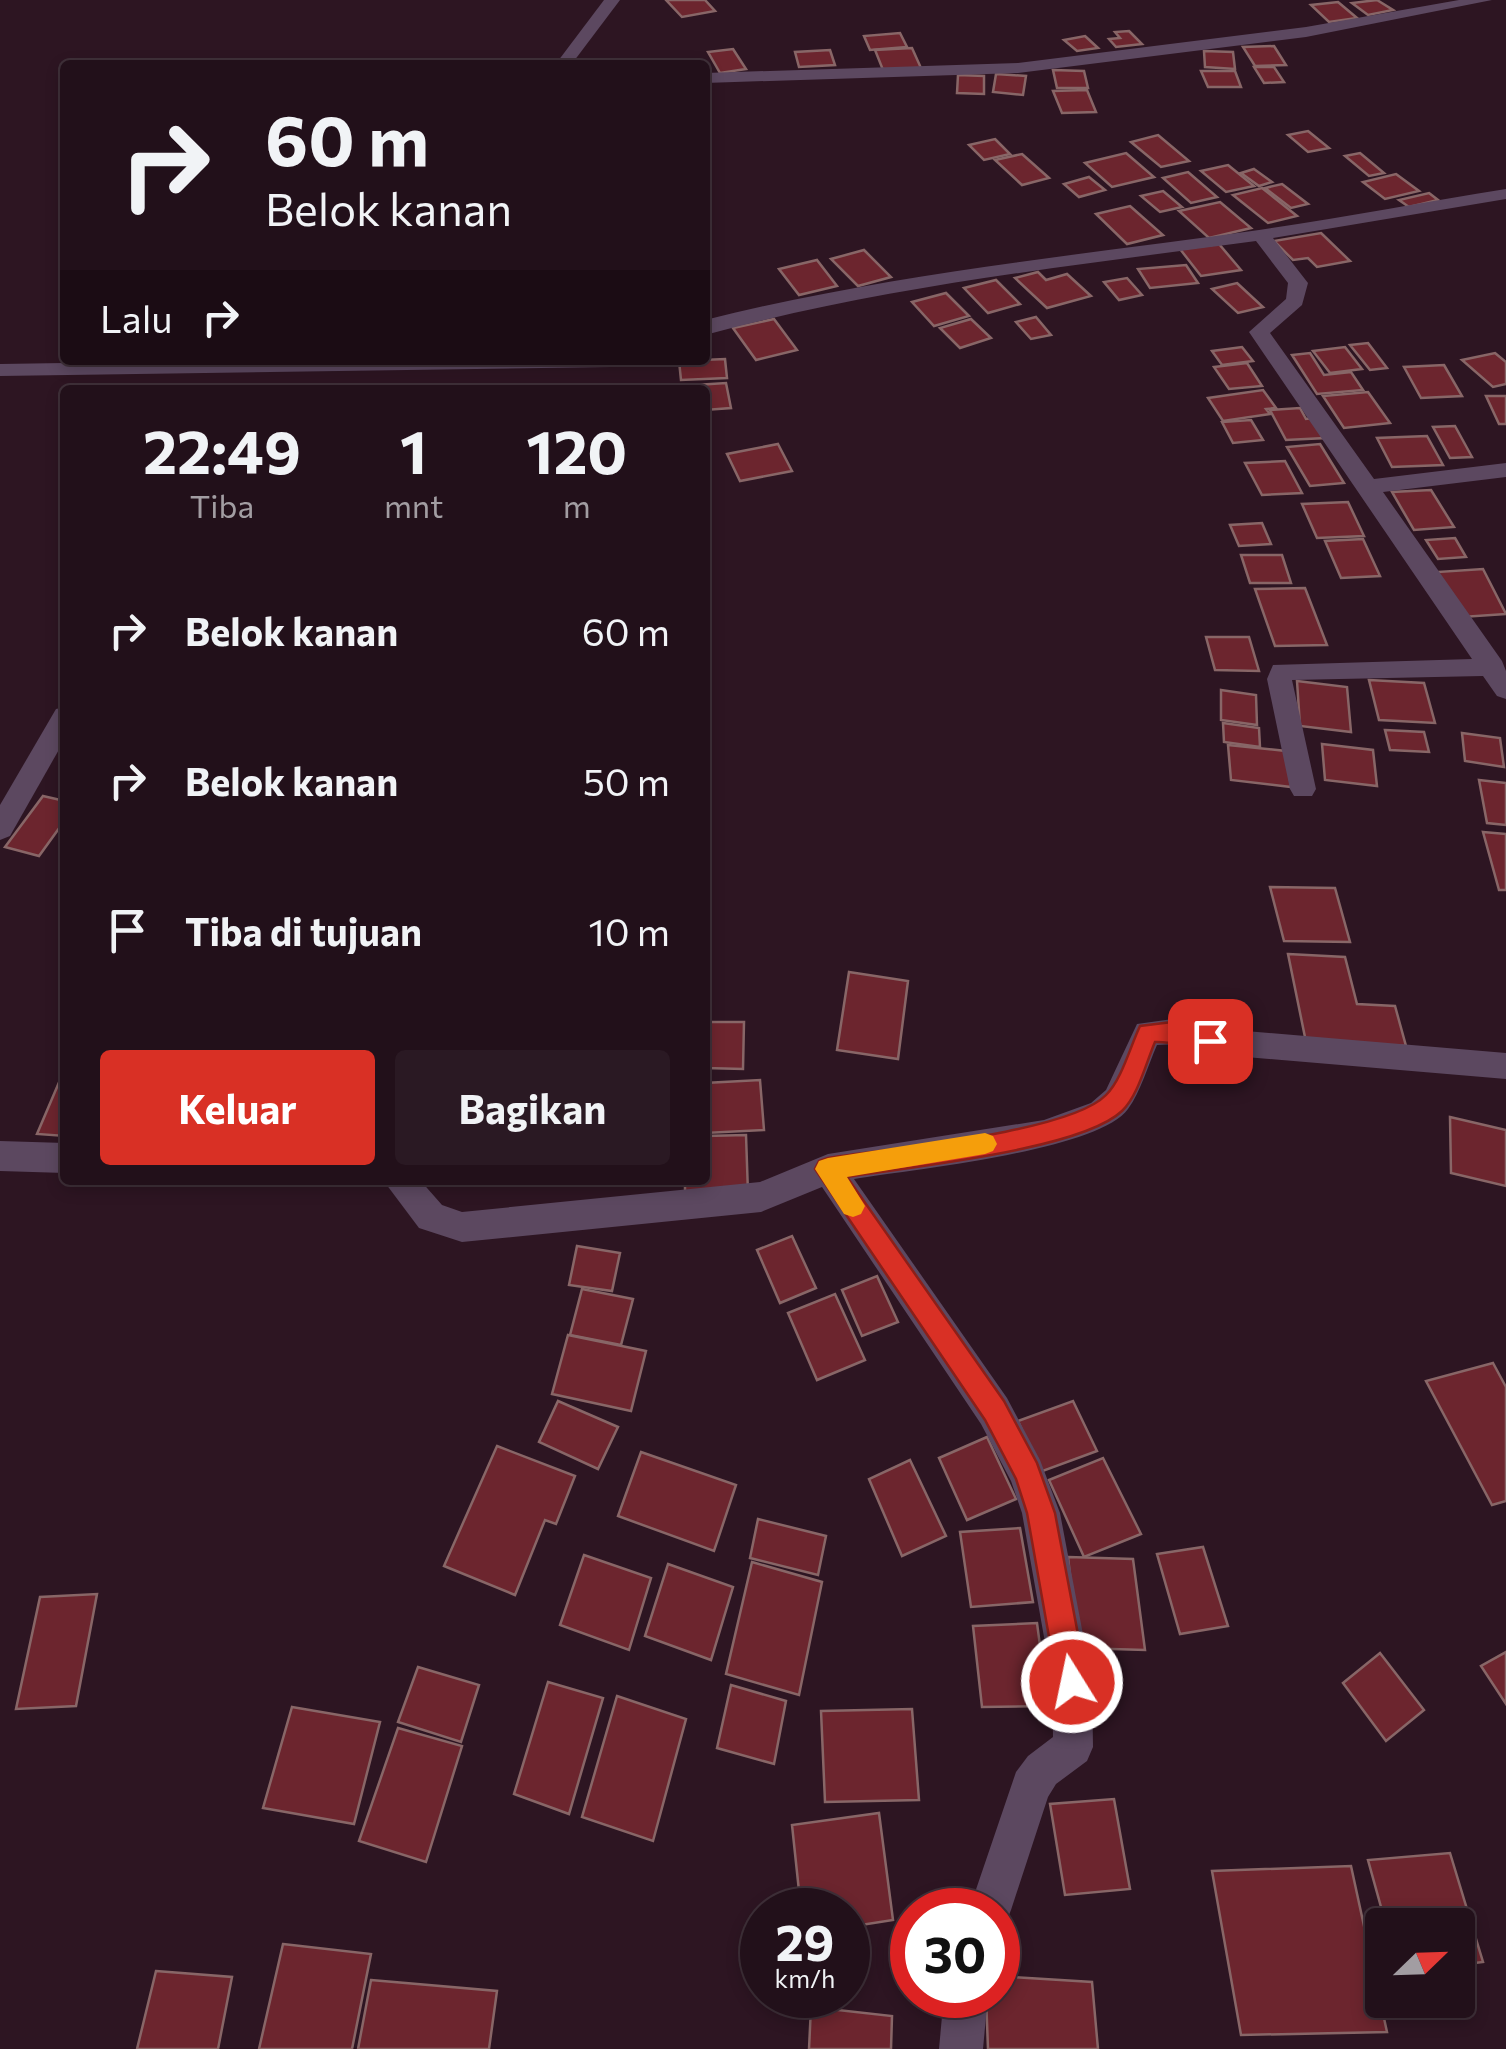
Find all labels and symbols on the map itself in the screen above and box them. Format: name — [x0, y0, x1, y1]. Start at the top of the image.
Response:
pin — [1168, 999, 1253, 1084]
position arrow — [1020, 1630, 1124, 1734]
speed limit sign: 30 — [890, 1888, 1020, 2018]
north arrow — [1365, 1908, 1475, 2018]

